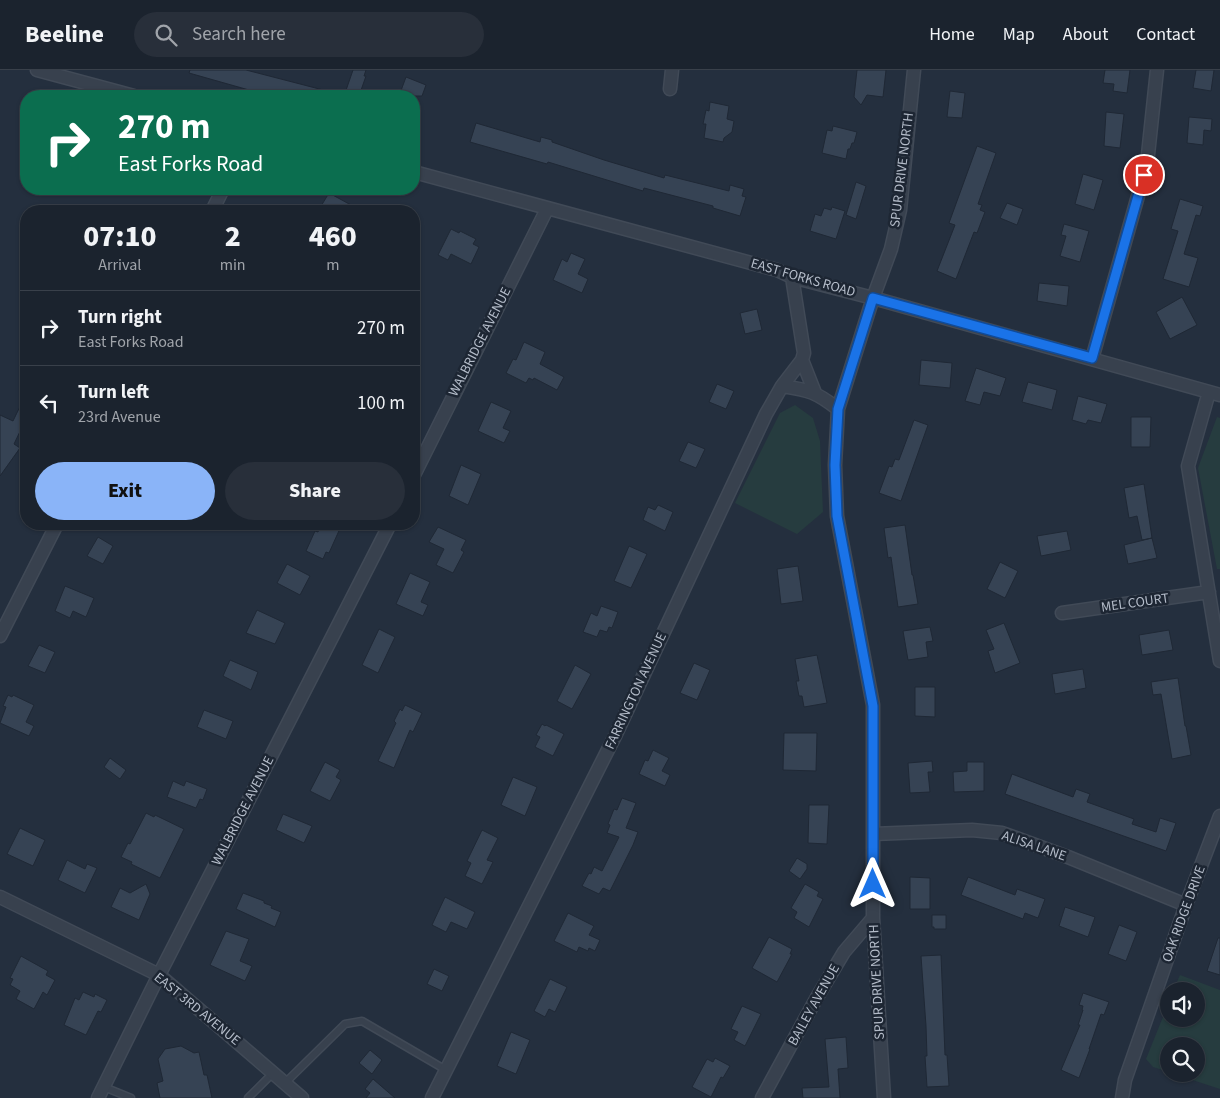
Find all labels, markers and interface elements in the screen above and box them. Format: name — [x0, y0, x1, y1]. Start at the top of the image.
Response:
search box — [134, 12, 484, 57]
text: Beeline — [25, 17, 104, 52]
icon: search — [152, 21, 180, 49]
text: Search here — [192, 21, 286, 48]
text: Home — [929, 22, 975, 47]
text: Map — [1003, 22, 1035, 47]
text: About — [1063, 22, 1108, 47]
text: Contact — [1136, 22, 1195, 47]
text: 270 m — [118, 102, 210, 152]
icon: right — [35, 110, 100, 175]
street label: SPUR DRIVE NORTH — [885, 111, 919, 229]
text: East Forks Road — [118, 148, 263, 180]
pin — [1123, 154, 1165, 196]
icon: arrive — [1130, 161, 1158, 189]
text: 07:10 — [83, 215, 157, 258]
text: 2 — [225, 215, 241, 258]
text: 460 — [309, 215, 357, 258]
street label: EAST FORKS ROAD — [748, 253, 858, 303]
text: Arrival — [98, 254, 141, 276]
text: min — [220, 254, 246, 276]
text: m — [326, 254, 339, 276]
street label: WALBRIDGE AVENUE — [444, 284, 516, 400]
text: Turn right — [78, 304, 162, 331]
icon: right — [35, 314, 63, 342]
text: 270 m — [357, 315, 405, 342]
text: East Forks Road — [78, 331, 184, 353]
text: Turn left — [78, 379, 149, 406]
icon: left — [35, 389, 63, 417]
text: 100 m — [357, 390, 405, 417]
text: 23rd Avenue — [78, 406, 161, 428]
button: Exit — [35, 462, 215, 520]
button: Share — [225, 462, 405, 520]
street label: MEL COURT — [1100, 588, 1171, 618]
street label: FARRINGTON AVENUE — [600, 629, 672, 753]
street label: WALBRIDGE AVENUE — [207, 753, 279, 869]
street label: ALISA LANE — [999, 826, 1069, 866]
position arrow — [846, 857, 898, 909]
street label: OAK RIDGE DRIVE — [1157, 863, 1211, 965]
street label: SPUR DRIVE NORTH — [864, 924, 890, 1040]
street label: BAILEY AVENUE — [783, 961, 845, 1049]
street label: EAST 3RD AVENUE — [149, 968, 245, 1050]
map controls — [1160, 982, 1205, 1082]
button: sound — [1160, 982, 1205, 1027]
button: search — [1160, 1037, 1205, 1082]

